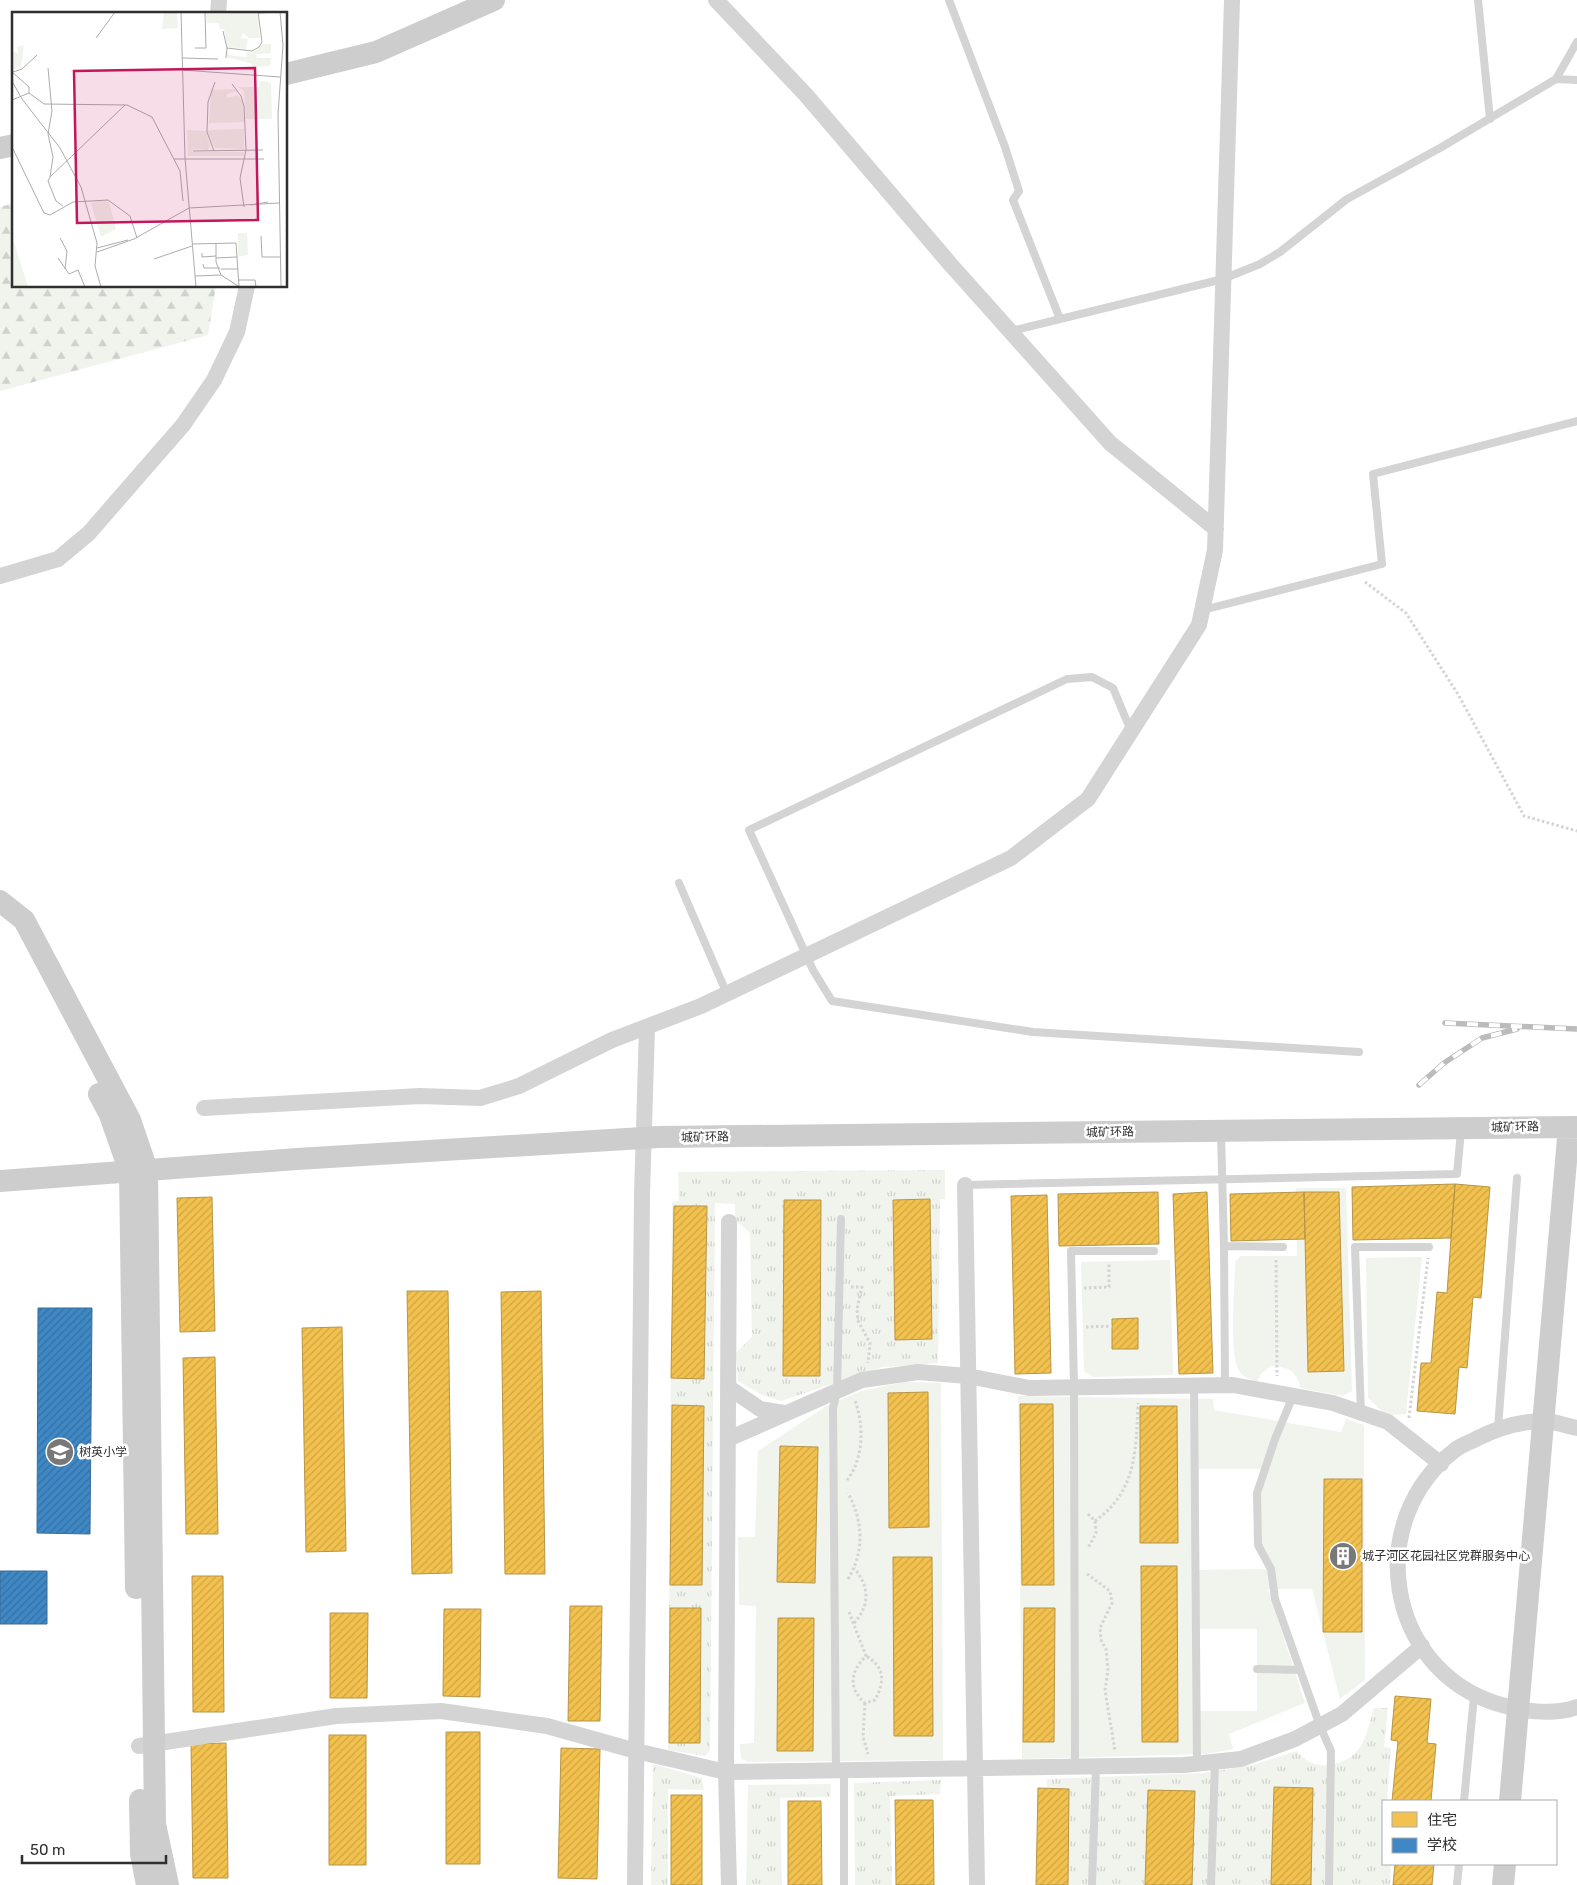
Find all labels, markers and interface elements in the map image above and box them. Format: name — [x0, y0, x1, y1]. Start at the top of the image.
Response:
inset map — [12, 12, 288, 288]
street label: 城矿环路 — [1491, 1120, 1539, 1134]
street label: 城矿环路 — [1086, 1125, 1134, 1139]
street label: 城矿环路 — [681, 1130, 729, 1144]
school or university icon: 树英小学 — [45, 1437, 75, 1467]
place label: 树英小学 — [79, 1445, 127, 1459]
building icon: 城子河区花园社区党群服务中心 — [1328, 1541, 1358, 1571]
place label: 城子河区花园社区党群服务中心 — [1362, 1549, 1530, 1563]
legend — [1382, 1800, 1557, 1865]
text: 住宅 — [1427, 1811, 1457, 1829]
scale bar — [22, 1832, 166, 1864]
text: 学校 — [1427, 1836, 1457, 1854]
text: 50 m — [30, 1841, 65, 1859]

